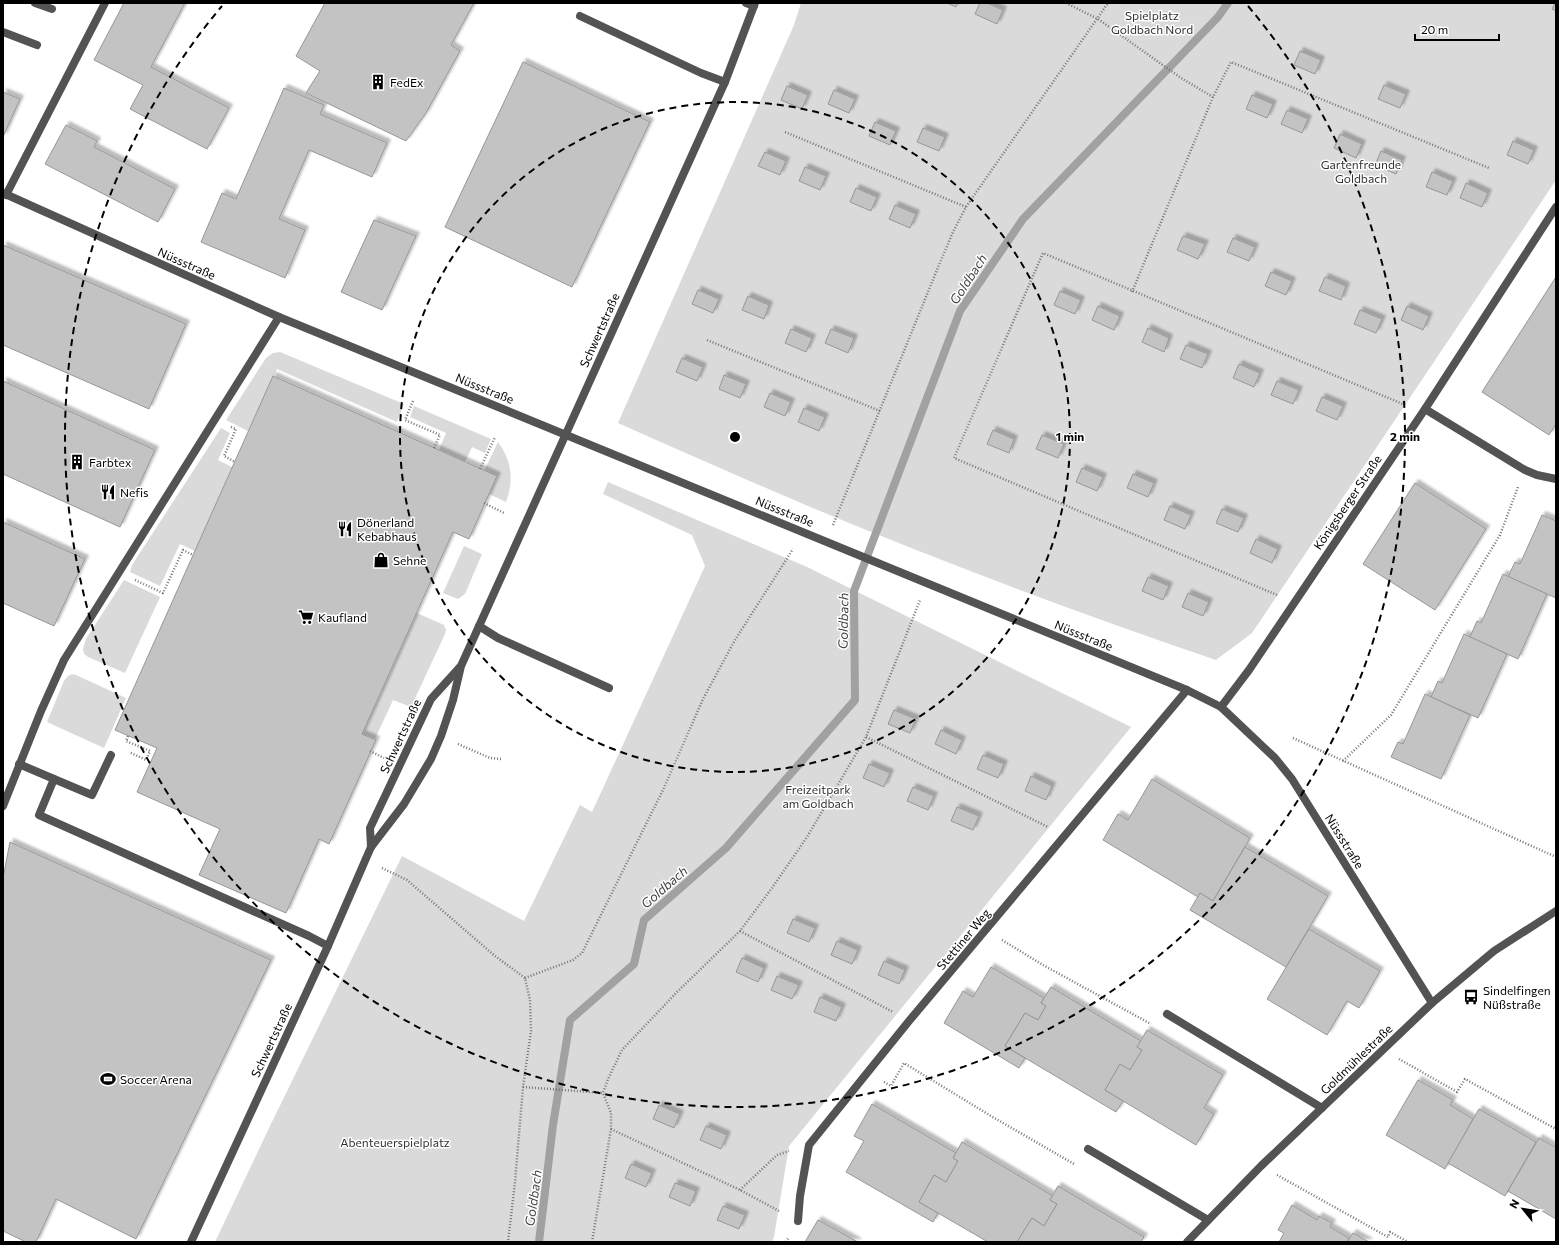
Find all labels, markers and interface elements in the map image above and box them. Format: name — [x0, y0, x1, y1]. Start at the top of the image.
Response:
park label: Spielplatz Goldbach Nord — [1111, 8, 1193, 36]
scale bar — [1415, 16, 1499, 42]
text: 20 m — [1421, 22, 1448, 36]
building icon: FedEx — [369, 73, 387, 91]
place label: FedEx — [390, 75, 424, 89]
park label: Gartenfreunde Goldbach — [1321, 157, 1401, 185]
street label: Nüssstraße — [156, 244, 218, 282]
water label: Goldbach — [946, 251, 990, 307]
street label: Schwertstraße — [576, 291, 622, 369]
street label: Nüssstraße — [454, 370, 516, 406]
text: 1 min — [1056, 429, 1084, 443]
text: 2 min — [1390, 429, 1420, 443]
centre of rings — [728, 430, 742, 444]
street label: Königsberger Straße — [1310, 452, 1384, 552]
building icon: Farbtex — [68, 453, 86, 471]
place label: Farbtex — [89, 455, 132, 469]
restaurant icon: Nefis — [99, 483, 117, 501]
place label: Nefis — [120, 485, 149, 499]
street label: Nüssstraße — [754, 493, 816, 529]
place label: Dönerland Kebabhaus — [357, 515, 417, 543]
restaurant icon: Dönerland Kebabhaus — [336, 520, 354, 538]
shop icon: Sehne — [372, 551, 390, 569]
place label: Sehne — [393, 553, 426, 567]
water label: Goldbach — [835, 593, 851, 649]
supermarket icon: Kaufland — [297, 608, 315, 626]
place label: Kaufland — [318, 610, 367, 624]
street label: Nüssstraße — [1053, 617, 1115, 653]
street label: Schwertstraße — [377, 697, 423, 775]
park label: Freizeitpark am Goldbach — [782, 782, 854, 810]
street label: Nüssstraße — [1323, 811, 1367, 871]
water label: Goldbach — [637, 862, 691, 912]
street label: Stettiner Weg — [933, 905, 993, 972]
place label: Sindelfingen Nüßstraße — [1483, 983, 1551, 1011]
bus stop icon: Sindelfingen Nüßstraße — [1462, 988, 1480, 1006]
street label: Schwertstraße — [248, 1001, 294, 1079]
street label: Goldmühlestraße — [1317, 1021, 1395, 1097]
sports icon: Soccer Arena — [99, 1070, 117, 1088]
place label: Soccer Arena — [120, 1072, 192, 1086]
park label: Abenteuerspielplatz — [340, 1135, 450, 1149]
water label: Goldbach — [521, 1169, 545, 1227]
north arrow — [1503, 1189, 1543, 1229]
text: N — [1506, 1197, 1522, 1211]

